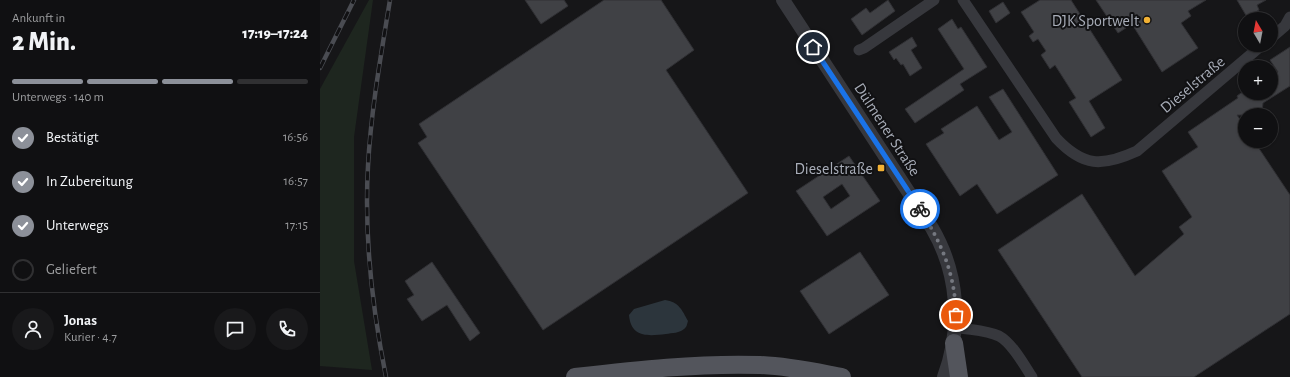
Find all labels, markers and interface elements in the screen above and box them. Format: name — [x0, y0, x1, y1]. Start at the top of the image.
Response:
text: Ankunft in — [12, 12, 65, 25]
north arrow — [1238, 12, 1278, 52]
map controls — [1238, 12, 1278, 148]
place label: DJK Sportwelt — [1052, 13, 1139, 29]
marker: DJK Sportwelt — [1142, 15, 1152, 25]
text: 17:19–17:24 — [242, 26, 308, 41]
text: 2 Min. — [12, 29, 76, 55]
pin — [796, 30, 830, 64]
icon: home — [802, 36, 824, 58]
street label: Dieselstraße — [1157, 53, 1228, 116]
button: + — [1238, 60, 1278, 100]
street label: Dülmener Straße — [851, 80, 923, 179]
text: Unterwegs · 140 m — [12, 91, 104, 104]
button: − — [1238, 108, 1278, 148]
icon: check — [12, 127, 34, 149]
text: Bestätigt — [46, 130, 99, 145]
text: 16:56 — [283, 131, 308, 144]
place label: Dieselstraße — [795, 161, 873, 177]
marker: Dieselstraße — [876, 163, 886, 173]
icon: check — [12, 171, 34, 193]
text: In Zubereitung — [46, 174, 133, 189]
text: 16:57 — [284, 175, 308, 188]
courier — [900, 189, 940, 229]
icon: bike — [909, 198, 931, 220]
icon: check — [12, 215, 34, 237]
text: Unterwegs — [46, 218, 109, 233]
text: 17:15 — [285, 219, 308, 232]
text: Geliefert — [46, 262, 97, 277]
pin — [939, 298, 973, 332]
icon: bag — [945, 304, 967, 326]
button: person — [12, 308, 54, 350]
button: chat — [214, 308, 256, 350]
button: phone — [266, 308, 308, 350]
text: Jonas — [64, 313, 97, 328]
text: Kurier · 4.7 — [64, 331, 117, 344]

